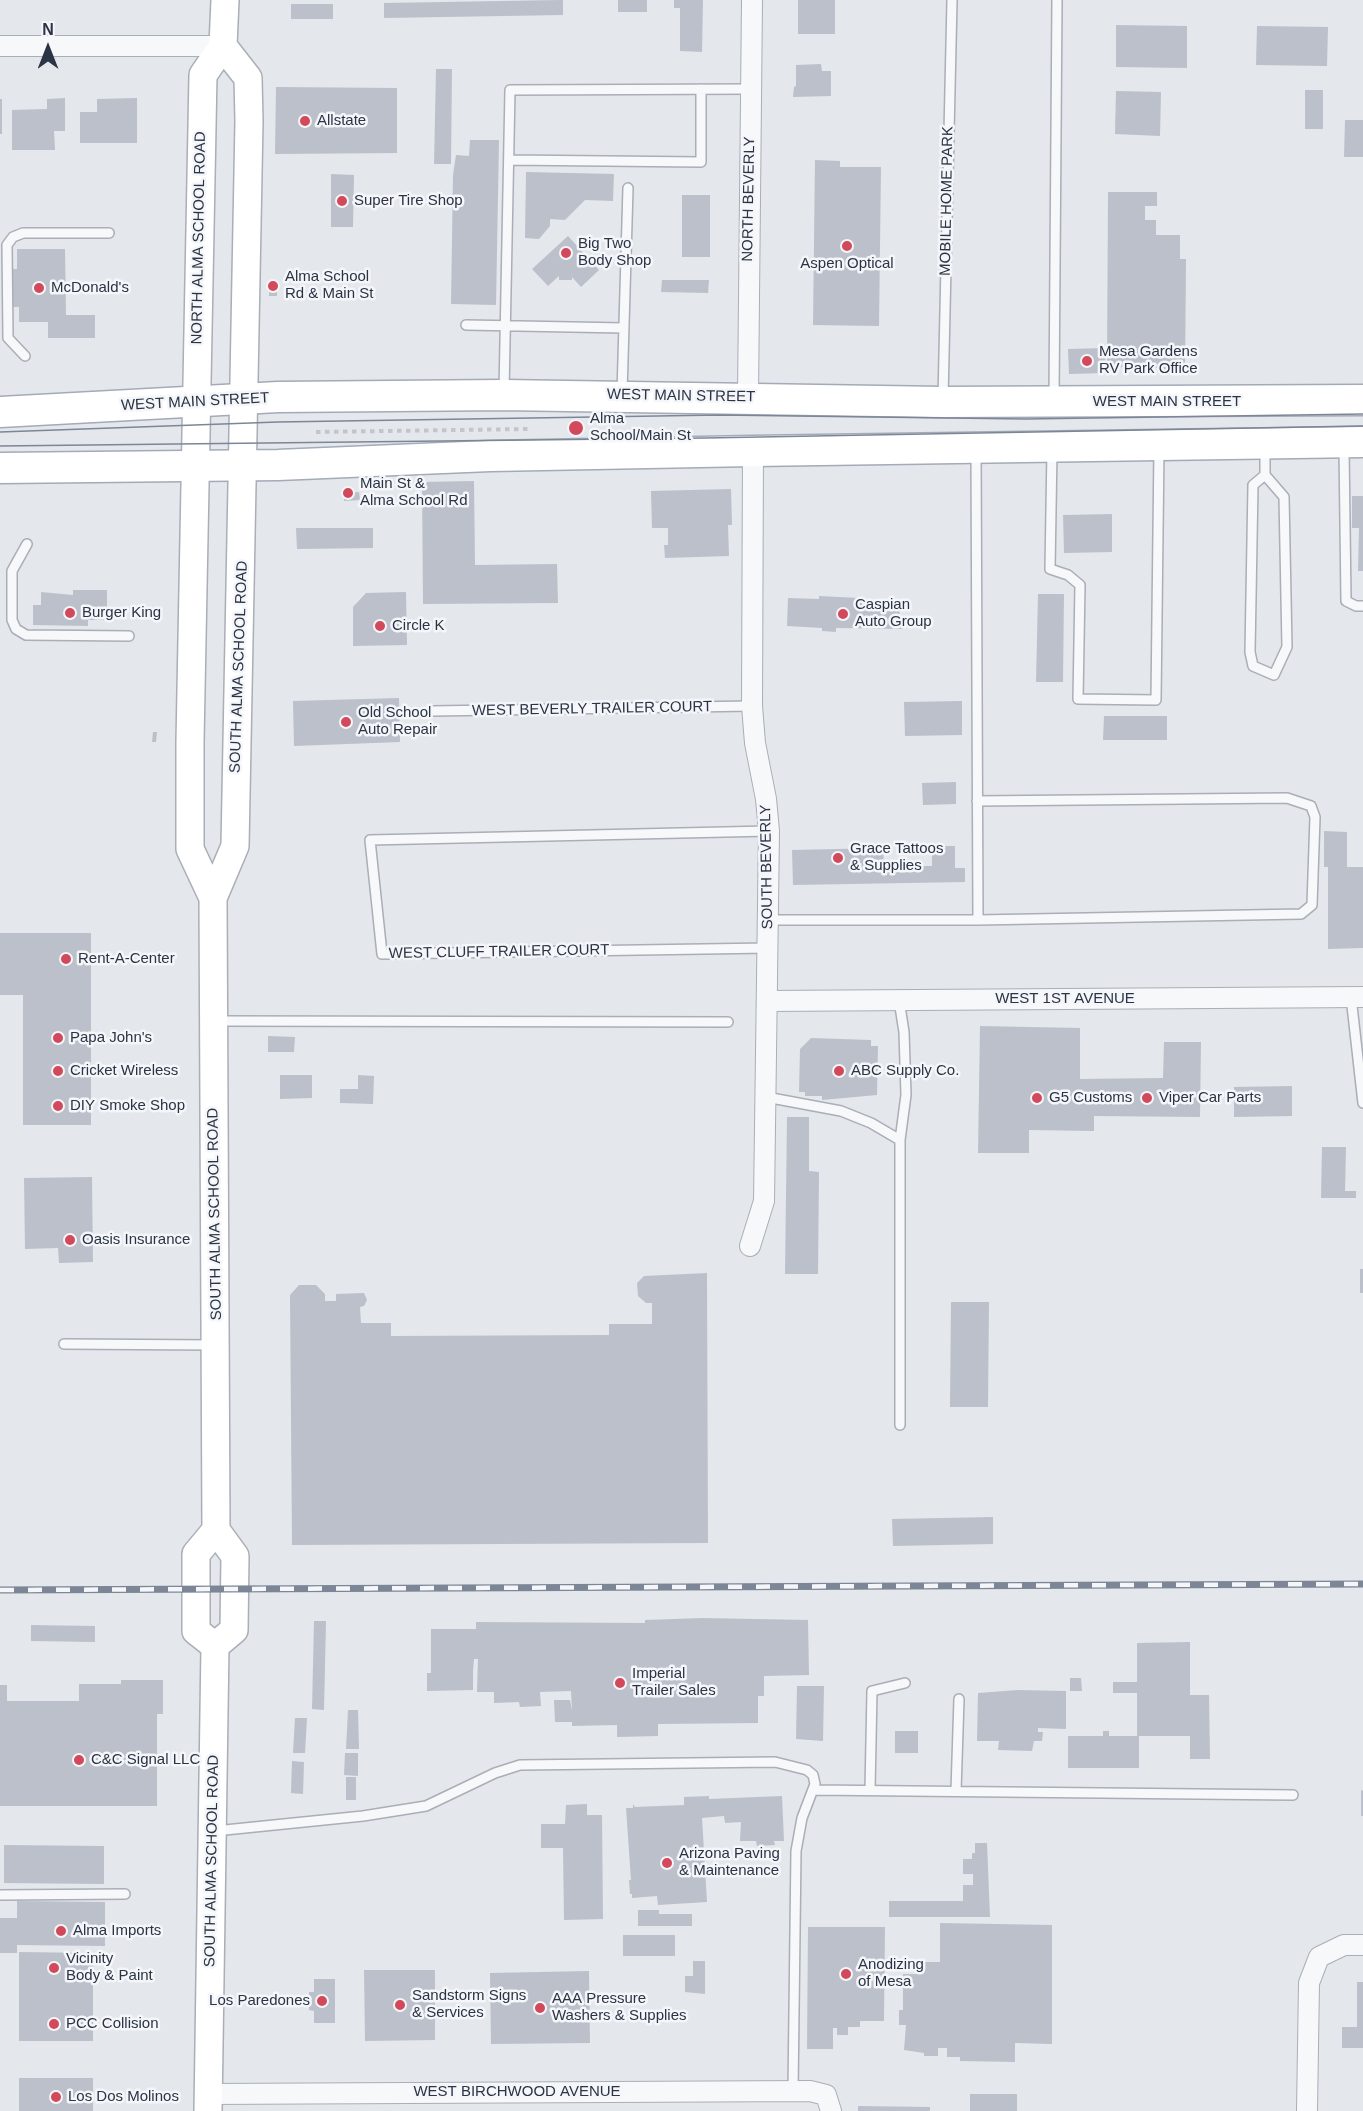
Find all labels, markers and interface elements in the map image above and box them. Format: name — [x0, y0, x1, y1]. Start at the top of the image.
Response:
north arrow — [18, 18, 78, 78]
text: N — [42, 21, 54, 38]
place label: Allstate — [317, 112, 366, 130]
marker: Allstate — [298, 114, 312, 128]
street label: MOBILE HOME PARK — [937, 126, 957, 276]
street label: NORTH ALMA SCHOOL ROAD — [188, 131, 210, 345]
street label: NORTH BEVERLY — [739, 136, 759, 262]
place label: Super Tire Shop — [354, 192, 463, 210]
marker: Super Tire Shop — [335, 194, 349, 208]
place label: Big Two Body Shop — [578, 235, 651, 270]
marker: Aspen Optical — [840, 239, 854, 253]
marker: Big Two Body Shop — [559, 246, 573, 260]
place label: Aspen Optical — [800, 255, 894, 273]
place label: Alma School Rd & Main St — [285, 268, 373, 303]
place label: McDonald's — [51, 279, 129, 297]
marker: Alma School Rd & Main St — [266, 279, 280, 293]
marker: McDonald's — [32, 281, 46, 295]
place label: Mesa Gardens RV Park Office — [1099, 343, 1198, 378]
marker: Mesa Gardens RV Park Office — [1080, 354, 1094, 368]
street label: WEST MAIN STREET — [607, 386, 755, 406]
street label: WEST MAIN STREET — [120, 389, 270, 415]
street label: WEST MAIN STREET — [1093, 393, 1241, 411]
place label: Alma School/Main St — [590, 410, 691, 445]
marker: Alma School/Main St — [567, 419, 585, 437]
place label: Main St & Alma School Rd — [360, 475, 468, 510]
marker: Main St & Alma School Rd — [341, 486, 355, 500]
street label: SOUTH ALMA SCHOOL ROAD — [226, 560, 252, 774]
place label: Caspian Auto Group — [855, 596, 932, 631]
place label: Burger King — [82, 604, 161, 622]
marker: Burger King — [63, 606, 77, 620]
marker: Caspian Auto Group — [836, 607, 850, 621]
place label: Circle K — [392, 617, 445, 635]
marker: Circle K — [373, 619, 387, 633]
street label: WEST BEVERLY TRAILER COURT — [472, 698, 712, 720]
place label: Old School Auto Repair — [358, 704, 437, 739]
marker: Old School Auto Repair — [339, 715, 353, 729]
street label: SOUTH BEVERLY — [757, 804, 777, 930]
place label: Grace Tattoos & Supplies — [850, 840, 943, 875]
marker: Grace Tattoos & Supplies — [831, 851, 845, 865]
street label: WEST CLUFF TRAILER COURT — [389, 941, 609, 963]
place label: Rent-A-Center — [78, 950, 175, 968]
marker: Rent-A-Center — [59, 952, 73, 966]
street label: WEST 1ST AVENUE — [995, 990, 1135, 1008]
place label: Papa John's — [70, 1029, 152, 1047]
marker: Papa John's — [51, 1031, 65, 1045]
place label: Cricket Wireless — [70, 1062, 178, 1080]
place label: ABC Supply Co. — [851, 1062, 959, 1080]
marker: Cricket Wireless — [51, 1064, 65, 1078]
marker: ABC Supply Co. — [832, 1064, 846, 1078]
place label: G5 Customs — [1049, 1089, 1132, 1107]
place label: Viper Car Parts — [1159, 1089, 1261, 1107]
marker: G5 Customs — [1030, 1091, 1044, 1105]
marker: Viper Car Parts — [1140, 1091, 1154, 1105]
place label: DIY Smoke Shop — [70, 1097, 185, 1115]
marker: DIY Smoke Shop — [51, 1099, 65, 1113]
street label: SOUTH ALMA SCHOOL ROAD — [204, 1108, 226, 1320]
place label: Oasis Insurance — [82, 1231, 190, 1249]
marker: Oasis Insurance — [63, 1233, 77, 1247]
place label: Imperial Trailer Sales — [632, 1665, 716, 1700]
marker: Imperial Trailer Sales — [613, 1676, 627, 1690]
place label: C&C Signal LLC — [91, 1751, 200, 1769]
marker: C&C Signal LLC — [72, 1753, 86, 1767]
street label: SOUTH ALMA SCHOOL ROAD — [201, 1755, 223, 1967]
place label: Arizona Paving & Maintenance — [679, 1845, 780, 1880]
marker: Arizona Paving & Maintenance — [660, 1856, 674, 1870]
place label: Alma Imports — [73, 1922, 161, 1940]
marker: Alma Imports — [54, 1924, 68, 1938]
place label: Vicinity Body & Paint — [66, 1950, 153, 1985]
place label: Anodizing of Mesa — [858, 1956, 924, 1991]
marker: Vicinity Body & Paint — [47, 1961, 61, 1975]
marker: Anodizing of Mesa — [839, 1967, 853, 1981]
place label: Sandstorm Signs & Services — [412, 1987, 526, 2022]
place label: AAA Pressure Washers & Supplies — [552, 1990, 687, 2025]
place label: Los Paredones — [209, 1992, 310, 2010]
marker: Los Paredones — [315, 1994, 329, 2008]
marker: Sandstorm Signs & Services — [393, 1998, 407, 2012]
marker: AAA Pressure Washers & Supplies — [533, 2001, 547, 2015]
place label: PCC Collision — [66, 2015, 159, 2033]
marker: PCC Collision — [47, 2017, 61, 2031]
street label: WEST BIRCHWOOD AVENUE — [413, 2083, 621, 2101]
place label: Los Dos Molinos — [68, 2088, 179, 2106]
marker: Los Dos Molinos — [49, 2090, 63, 2104]

